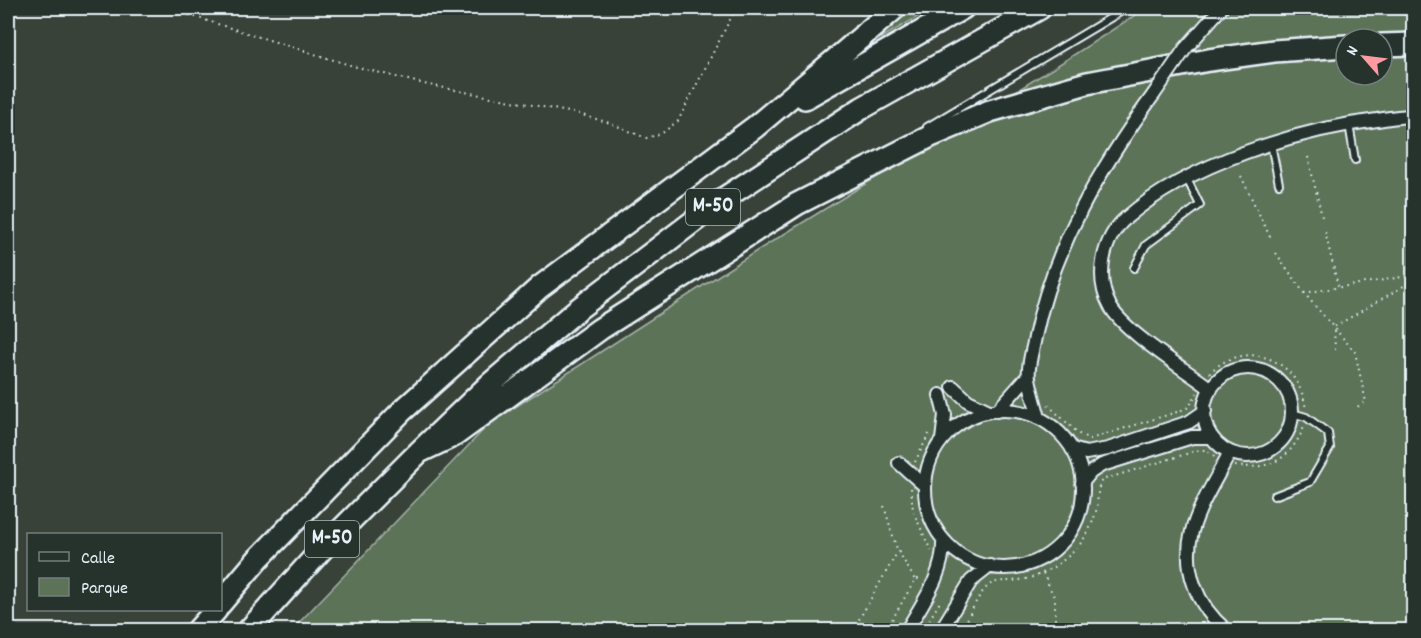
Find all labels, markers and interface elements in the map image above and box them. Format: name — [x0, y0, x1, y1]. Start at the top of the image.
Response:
north arrow — [1334, 27, 1394, 87]
text: N — [1341, 42, 1365, 60]
road number: M-50 — [686, 189, 740, 225]
road number: M-50 — [305, 521, 359, 557]
legend — [27, 533, 222, 611]
text: Calle — [81, 547, 115, 572]
text: Parque — [81, 577, 128, 602]

